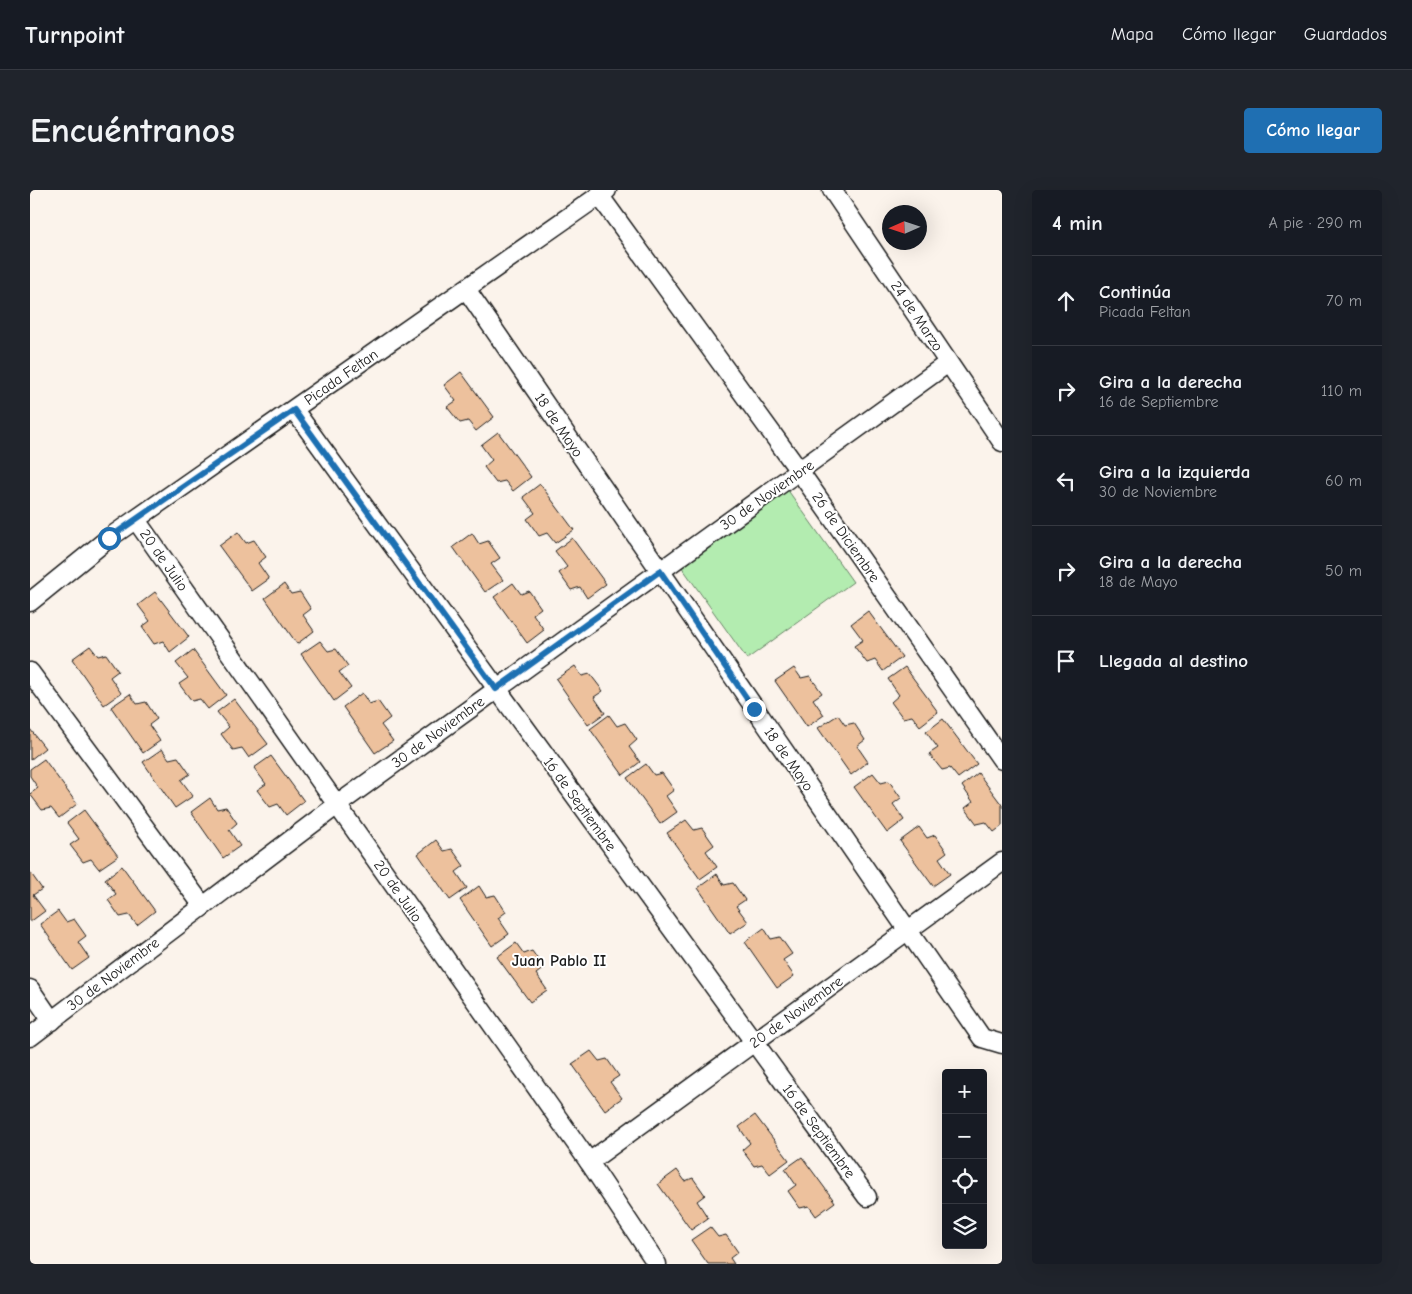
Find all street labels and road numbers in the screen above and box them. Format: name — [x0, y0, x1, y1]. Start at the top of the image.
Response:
street label: 24 de Marzo — [887, 277, 947, 355]
street label: Picada Feltan — [301, 345, 381, 409]
street label: 18 de Mayo — [531, 389, 587, 461]
street label: 30 de Noviembre — [717, 456, 818, 534]
street label: 26 de Diciembre — [808, 488, 884, 586]
street label: 20 de Julio — [136, 526, 192, 595]
street label: 30 de Noviembre — [388, 692, 488, 772]
street label: 18 de Mayo — [760, 724, 818, 794]
street label: 16 de Septiembre — [540, 753, 620, 855]
street label: 20 de Julio — [370, 857, 426, 926]
street label: 30 de Noviembre — [63, 933, 163, 1014]
street label: 20 de Noviembre — [746, 972, 847, 1052]
street label: 16 de Septiembre — [779, 1080, 859, 1182]

